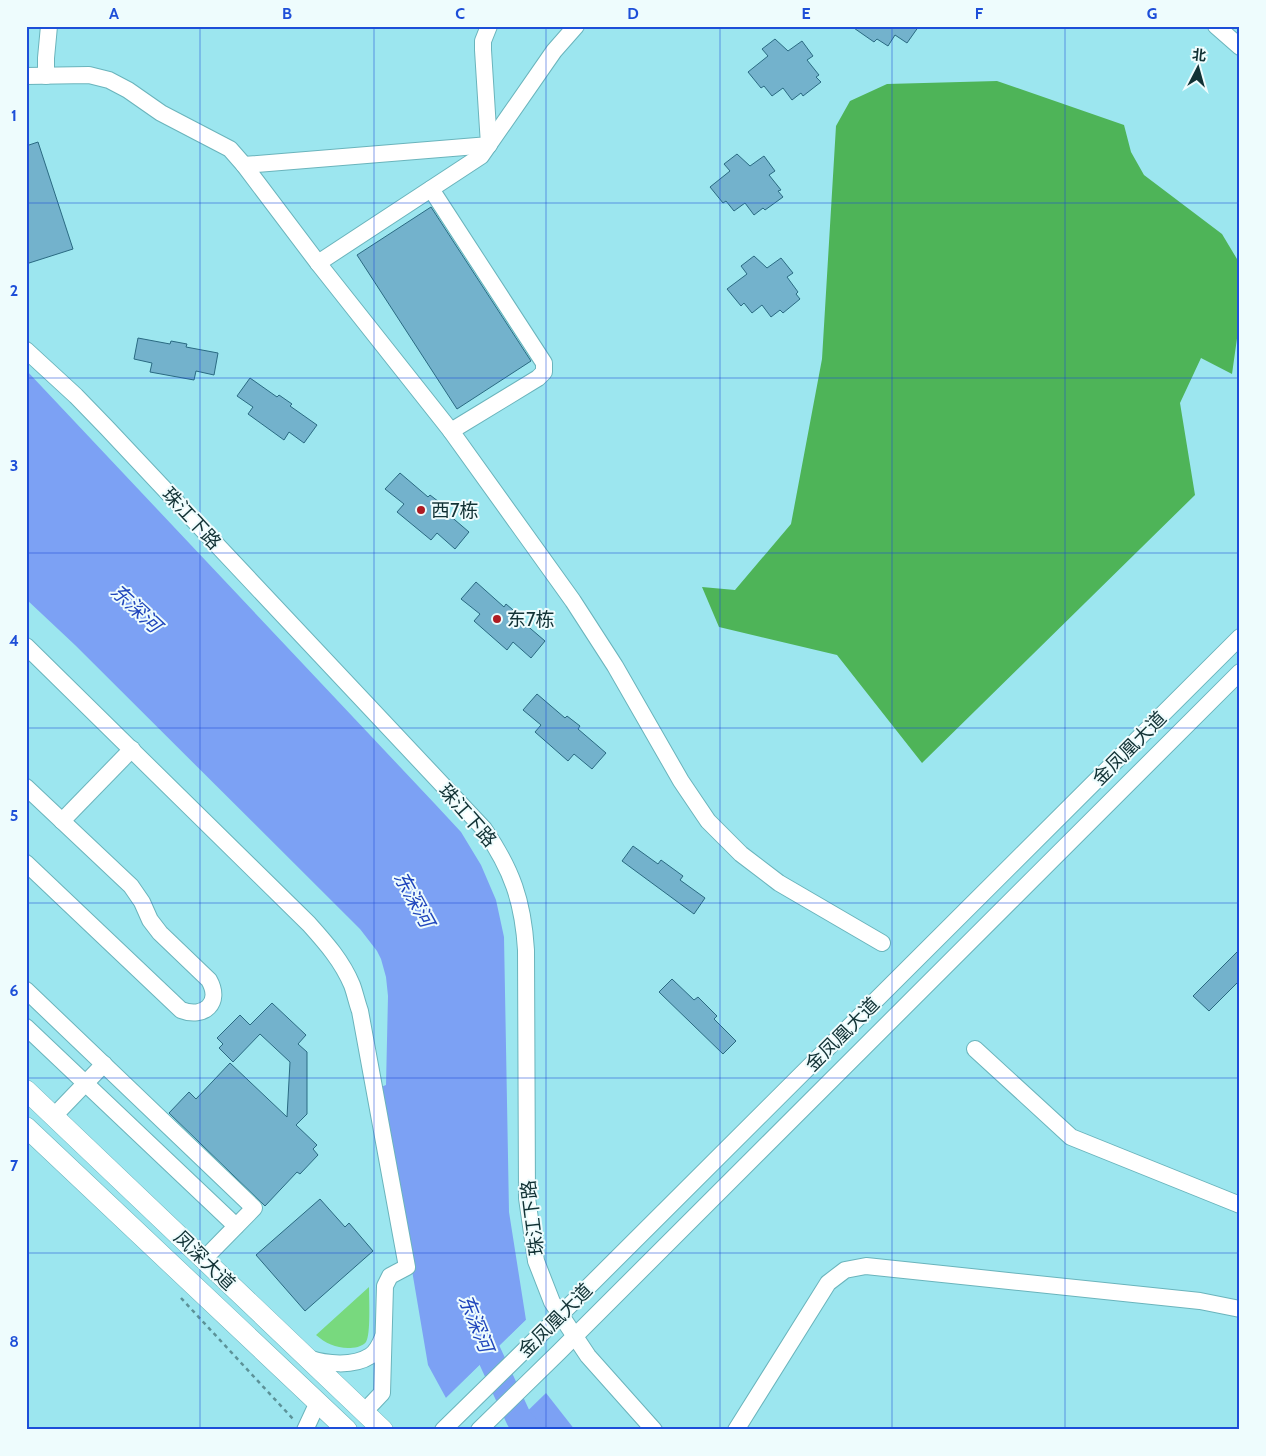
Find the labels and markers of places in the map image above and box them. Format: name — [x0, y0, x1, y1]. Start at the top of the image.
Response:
place label: 西7栋 — [431, 499, 479, 522]
marker: 西7栋 — [415, 504, 427, 516]
place label: 东7栋 — [507, 608, 555, 631]
marker: 东7栋 — [491, 613, 503, 625]

